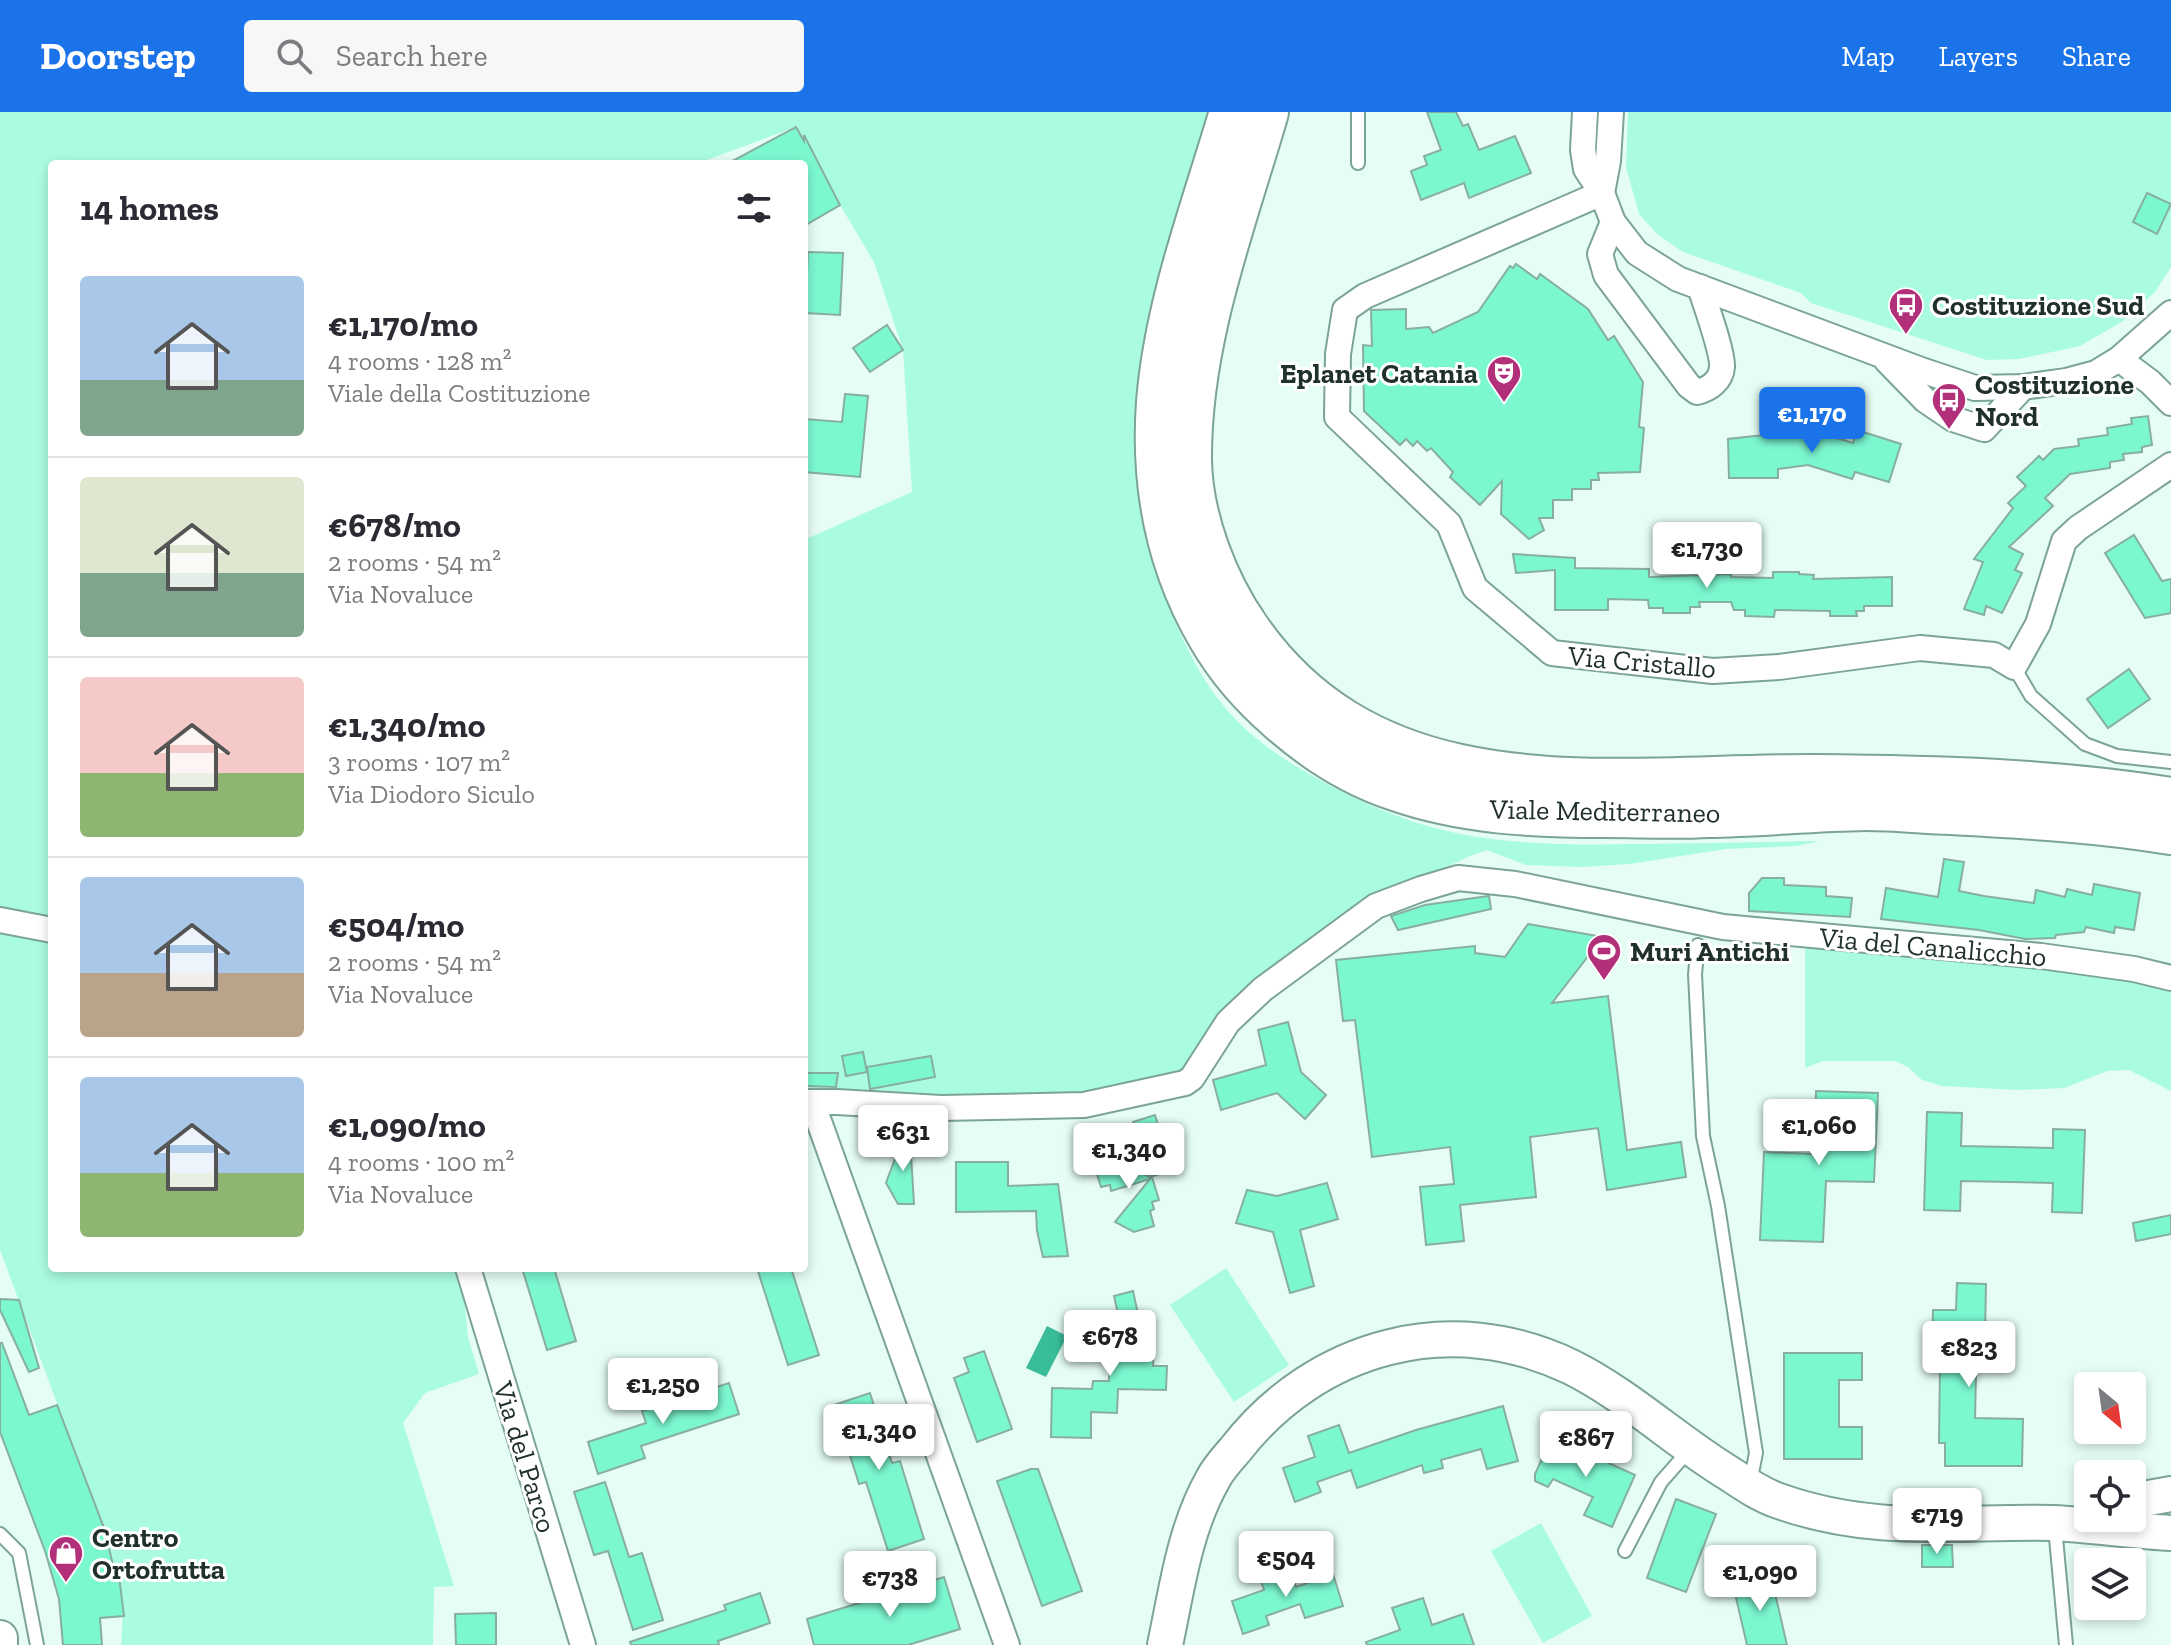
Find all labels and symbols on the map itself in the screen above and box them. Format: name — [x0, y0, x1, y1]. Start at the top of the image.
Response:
bus stop icon: Costituzione Sud — [1887, 286, 1925, 336]
place label: Costituzione Sud — [1932, 289, 2144, 322]
theatre icon: Eplanet Catania — [1485, 354, 1523, 404]
place label: Eplanet Catania — [1280, 357, 1478, 390]
place label: Costituzione Nord — [1975, 368, 2134, 433]
bus stop icon: Costituzione Nord — [1930, 381, 1968, 431]
pin: €1,170 — [1747, 387, 1877, 455]
pin: €1,730 — [1642, 522, 1772, 590]
street label: Via Cristallo — [1566, 639, 1717, 685]
street label: Viale Mediterraneo — [1488, 792, 1721, 830]
street label: Via del Canalicchio — [1817, 921, 2048, 973]
sports icon: Muri Antichi — [1585, 932, 1623, 982]
place label: Muri Antichi — [1630, 935, 1789, 968]
pin: €1,060 — [1754, 1099, 1884, 1167]
pin: €631 — [856, 1105, 950, 1173]
pin: €1,340 — [1064, 1123, 1194, 1191]
pin: €678 — [1063, 1310, 1157, 1378]
pin: €823 — [1922, 1321, 2016, 1389]
pin: €1,250 — [598, 1358, 728, 1426]
north arrow — [2074, 1372, 2146, 1444]
street label: Via del Parco — [486, 1377, 564, 1536]
pin: €1,340 — [814, 1404, 944, 1472]
pin: €867 — [1539, 1411, 1633, 1479]
pin: €719 — [1890, 1488, 1984, 1556]
place label: Centro Ortofrutta — [92, 1521, 225, 1586]
pin: €504 — [1239, 1531, 1333, 1599]
shop icon: Centro Ortofrutta — [47, 1534, 85, 1584]
pin: €1,090 — [1695, 1545, 1825, 1613]
pin: €738 — [843, 1551, 937, 1619]

